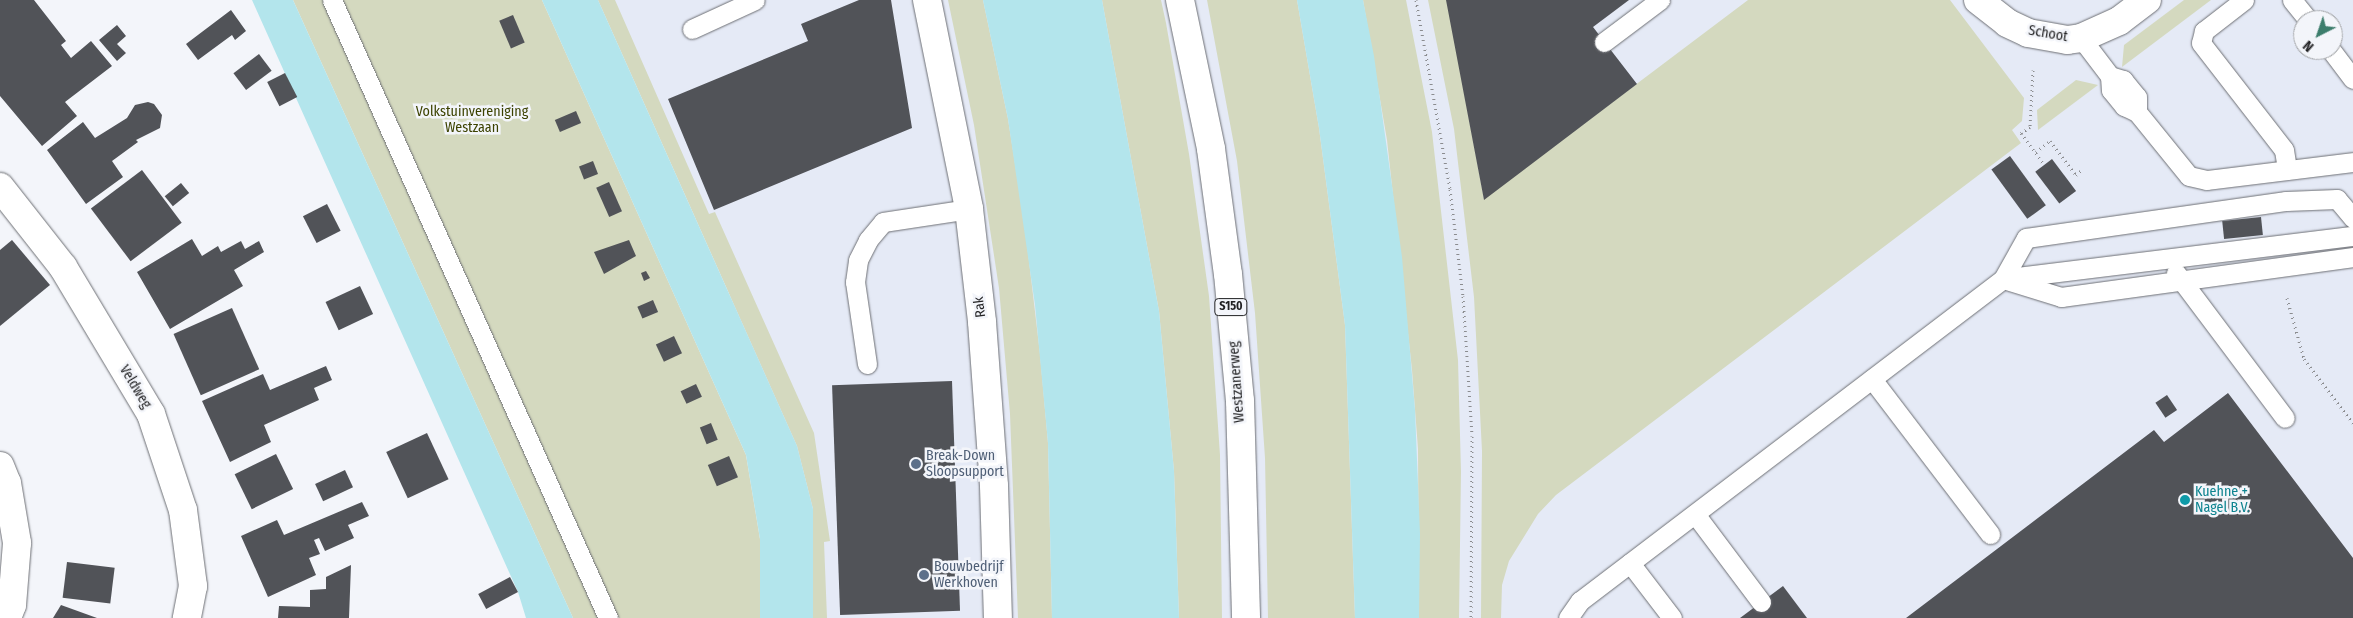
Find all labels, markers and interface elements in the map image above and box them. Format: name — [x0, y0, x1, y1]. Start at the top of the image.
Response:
north arrow — [2293, 10, 2343, 60]
street label: Schoot — [2027, 22, 2069, 46]
text: N — [2300, 37, 2317, 55]
park label: Volkstuinvereniging Westzaan — [416, 104, 528, 136]
street label: Rak — [970, 296, 990, 318]
road number: S150 — [1214, 298, 1248, 316]
street label: Westzanerweg — [1226, 341, 1248, 423]
street label: Veldweg — [116, 362, 154, 412]
place label: Break-Down Sloopsupport — [926, 448, 1004, 481]
marker: Break-Down Sloopsupport — [910, 458, 922, 470]
place label: Kuehne + Nagel B.V. — [2195, 484, 2250, 516]
marker: Kuehne + Nagel B.V. — [2179, 494, 2191, 506]
place label: Bouwbedrijf Werkhoven — [934, 559, 1004, 592]
marker: Bouwbedrijf Werkhoven — [918, 569, 930, 581]

